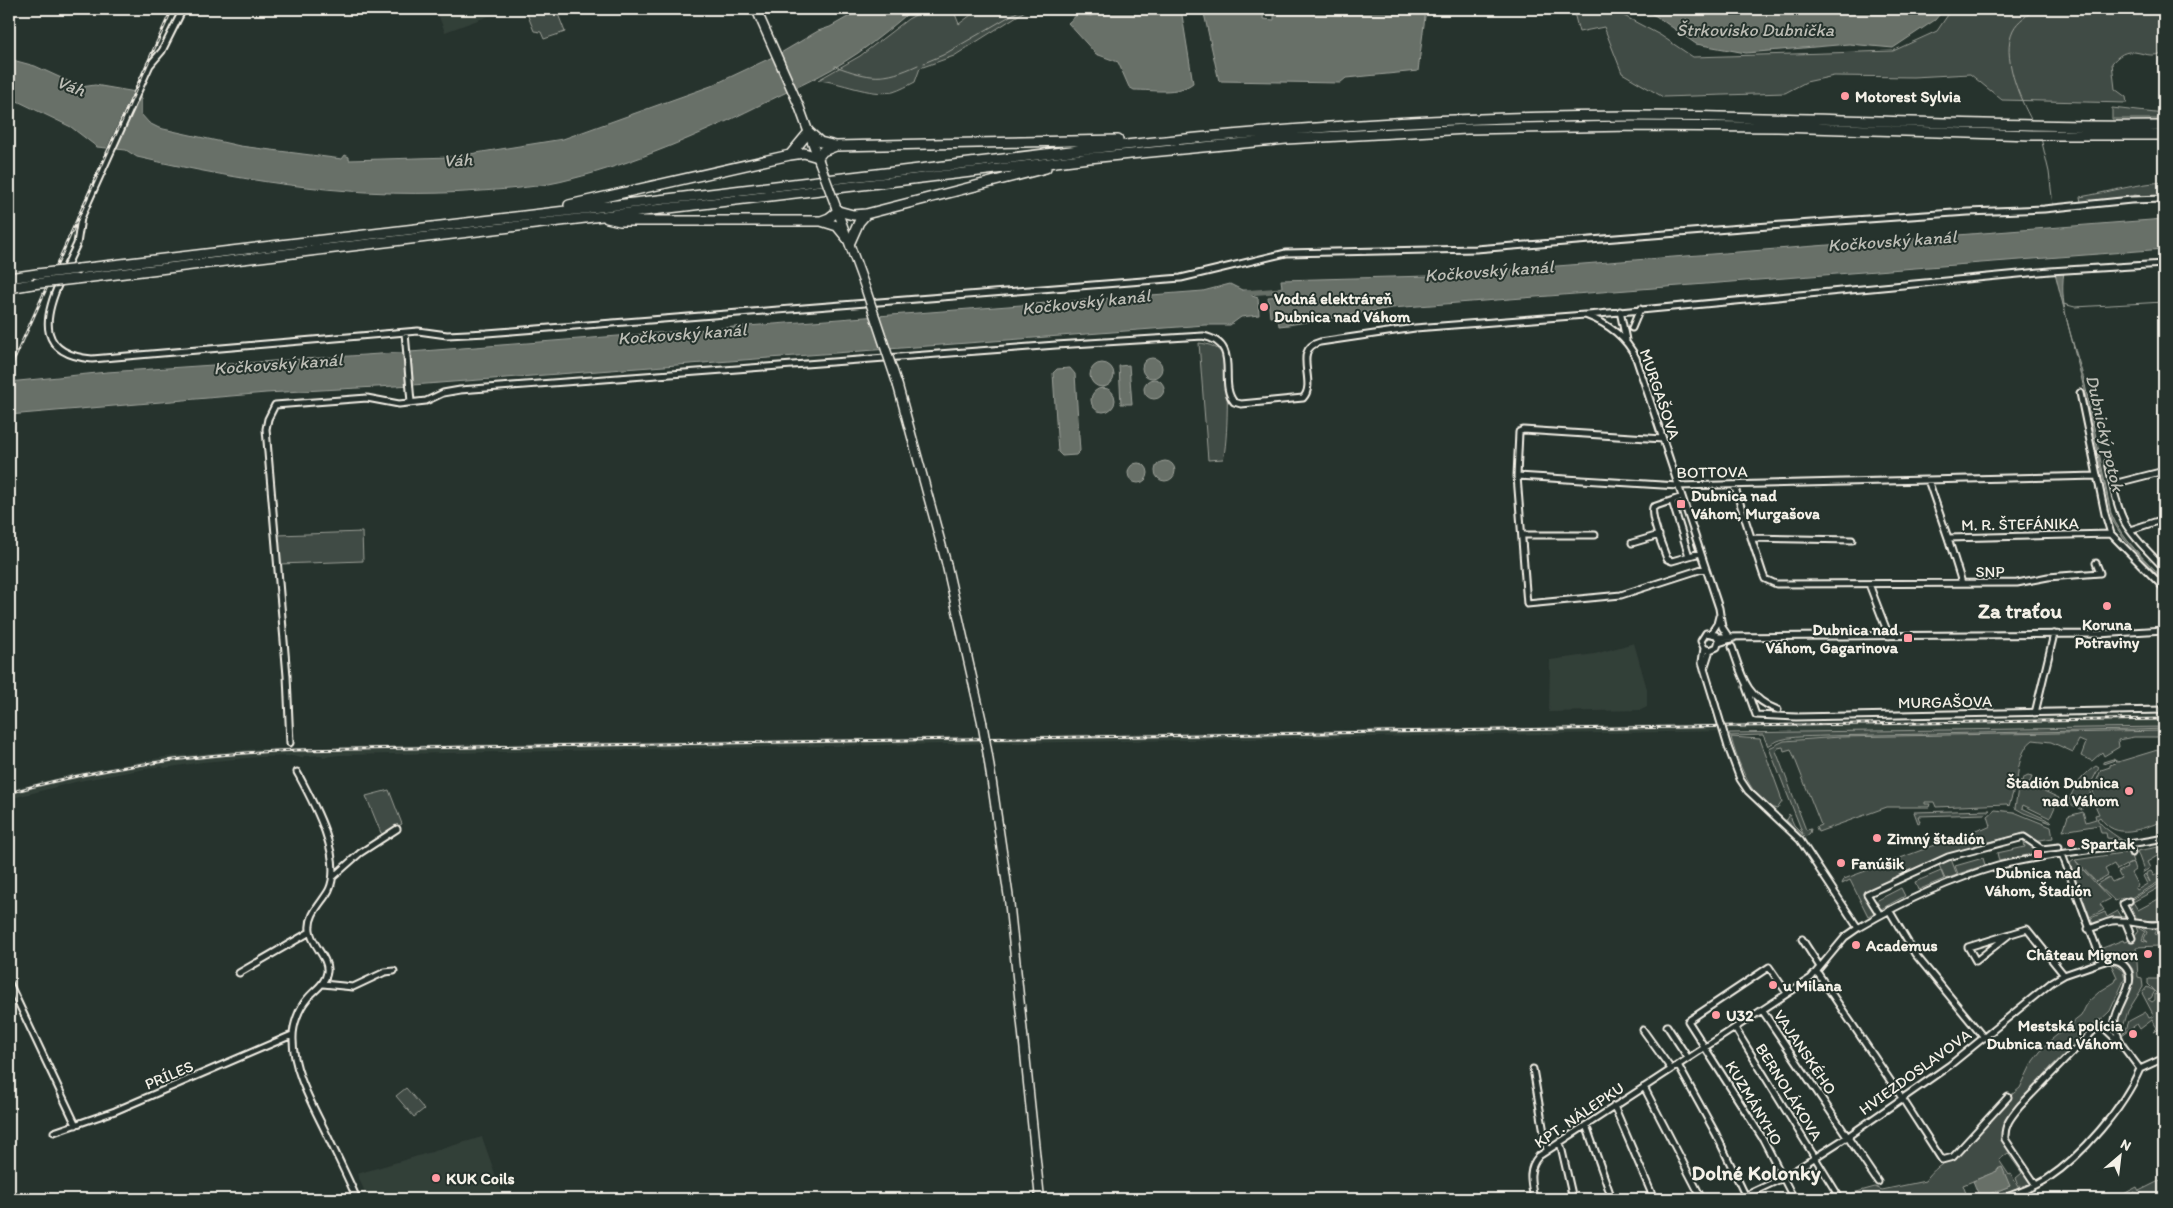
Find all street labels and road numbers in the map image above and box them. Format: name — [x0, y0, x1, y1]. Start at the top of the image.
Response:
street label: MURGAŠOVA — [1636, 346, 1684, 442]
street label: BOTTOVA — [1676, 462, 1748, 482]
street label: M. R. ŠTEFÁNIKA — [1961, 513, 2079, 535]
street label: SNP — [1975, 562, 2005, 581]
street label: MURGAŠOVA — [1898, 692, 1992, 712]
street label: VAJANSKÉHO — [1770, 1006, 1840, 1098]
street label: HVIEZDOSLAVOVA — [1855, 1025, 1975, 1119]
street label: BERNOLÁKOVA — [1752, 1040, 1826, 1144]
street label: PRÍLES — [142, 1056, 196, 1094]
street label: KUZMÁNYHO — [1721, 1057, 1787, 1149]
street label: KPT. NÁLEPKU — [1531, 1078, 1627, 1152]

